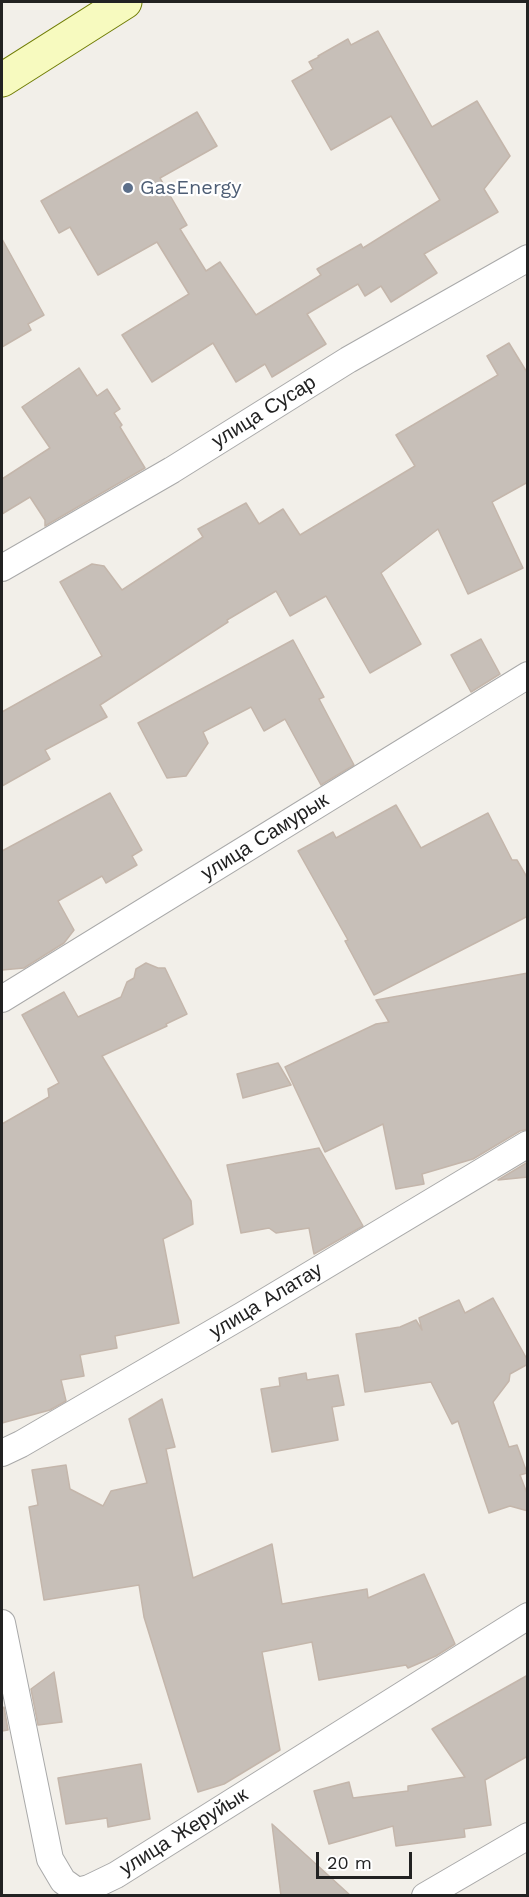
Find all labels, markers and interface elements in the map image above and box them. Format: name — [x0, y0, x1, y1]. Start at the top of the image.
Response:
place label: GasEnergy — [140, 176, 242, 200]
marker: GasEnergy — [121, 181, 135, 195]
street label: улица Сусар — [207, 370, 321, 454]
street label: улица Самурык — [197, 788, 333, 886]
street label: улица Алатау — [205, 1258, 327, 1344]
street label: улица Жеруйык — [116, 1783, 252, 1881]
scale bar — [319, 1840, 415, 1878]
text: 20 m — [327, 1852, 372, 1873]

